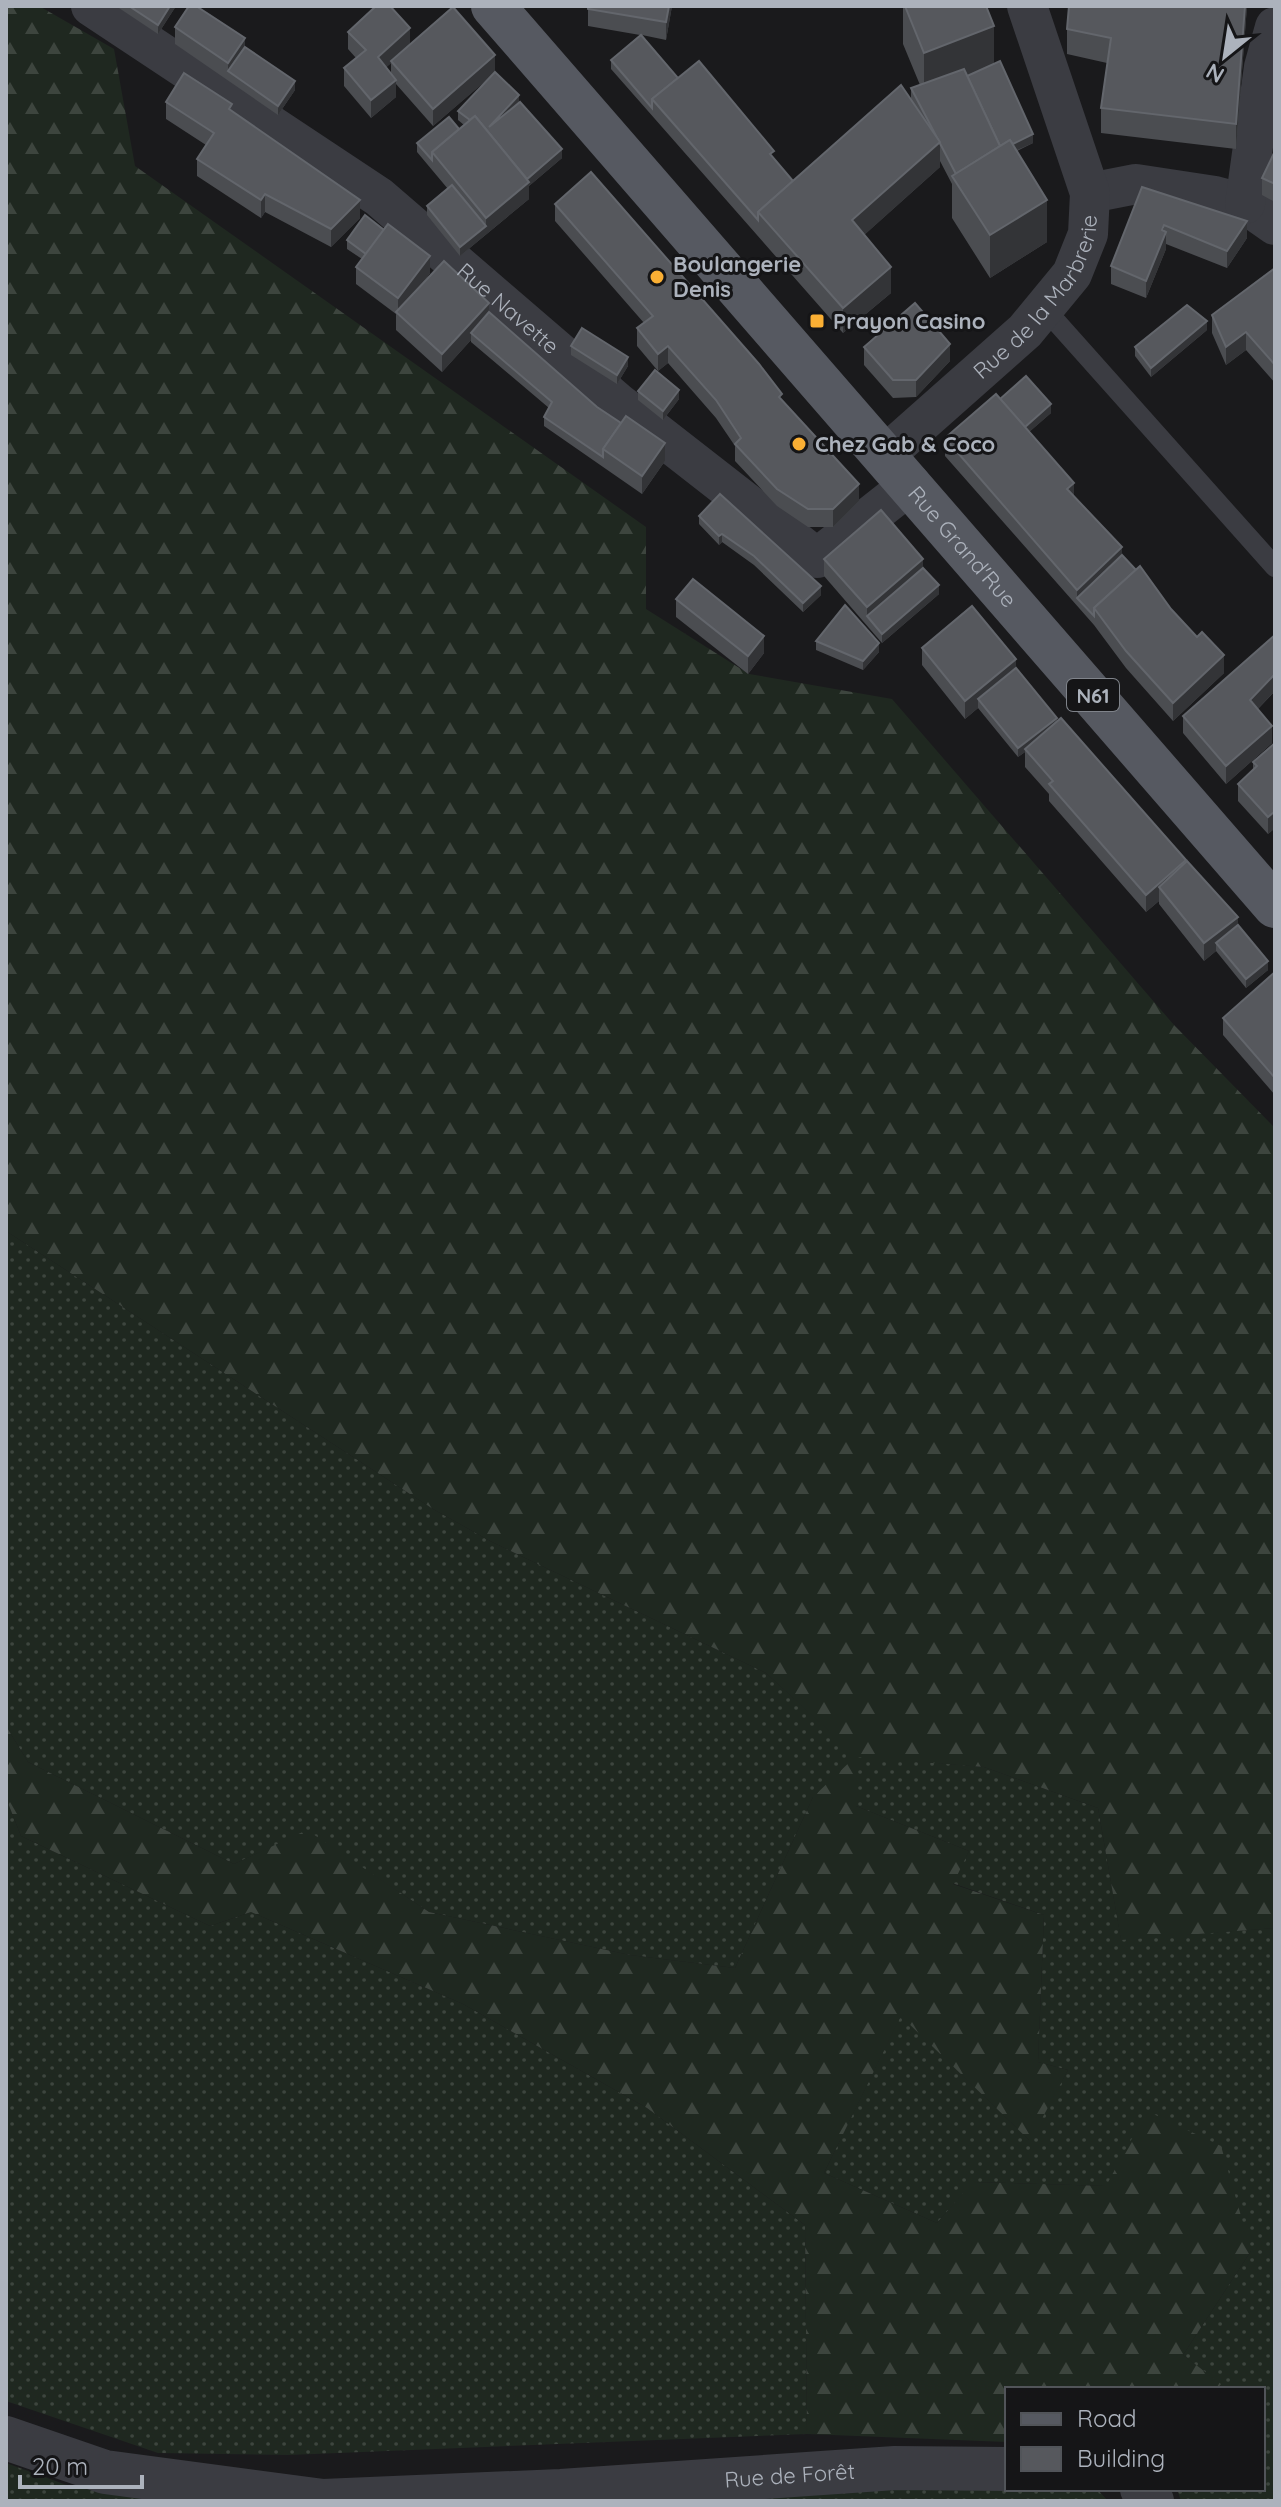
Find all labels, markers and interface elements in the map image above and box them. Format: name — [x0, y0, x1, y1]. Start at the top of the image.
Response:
north arrow — [1185, 16, 1265, 96]
text: N — [1201, 57, 1229, 89]
street label: Rue de la Marbrerie — [967, 214, 1103, 385]
place label: Boulangerie Denis — [673, 250, 801, 303]
street label: Rue Navette — [451, 257, 565, 360]
marker: Boulangerie Denis — [648, 268, 666, 286]
place label: Prayon Casino — [833, 307, 985, 335]
marker: Prayon Casino — [808, 312, 826, 330]
place label: Chez Gab & Coco — [815, 430, 995, 458]
marker: Chez Gab & Coco — [790, 435, 808, 453]
street label: Rue Grand'Rue — [902, 480, 1023, 613]
road number: N61 — [1067, 679, 1119, 711]
legend — [1005, 2387, 1265, 2491]
text: Road — [1077, 2403, 1137, 2433]
scale bar — [20, 2439, 142, 2489]
text: Building — [1077, 2443, 1165, 2473]
text: 20 m — [32, 2451, 88, 2481]
street label: Rue de Forêt — [724, 2457, 856, 2494]

